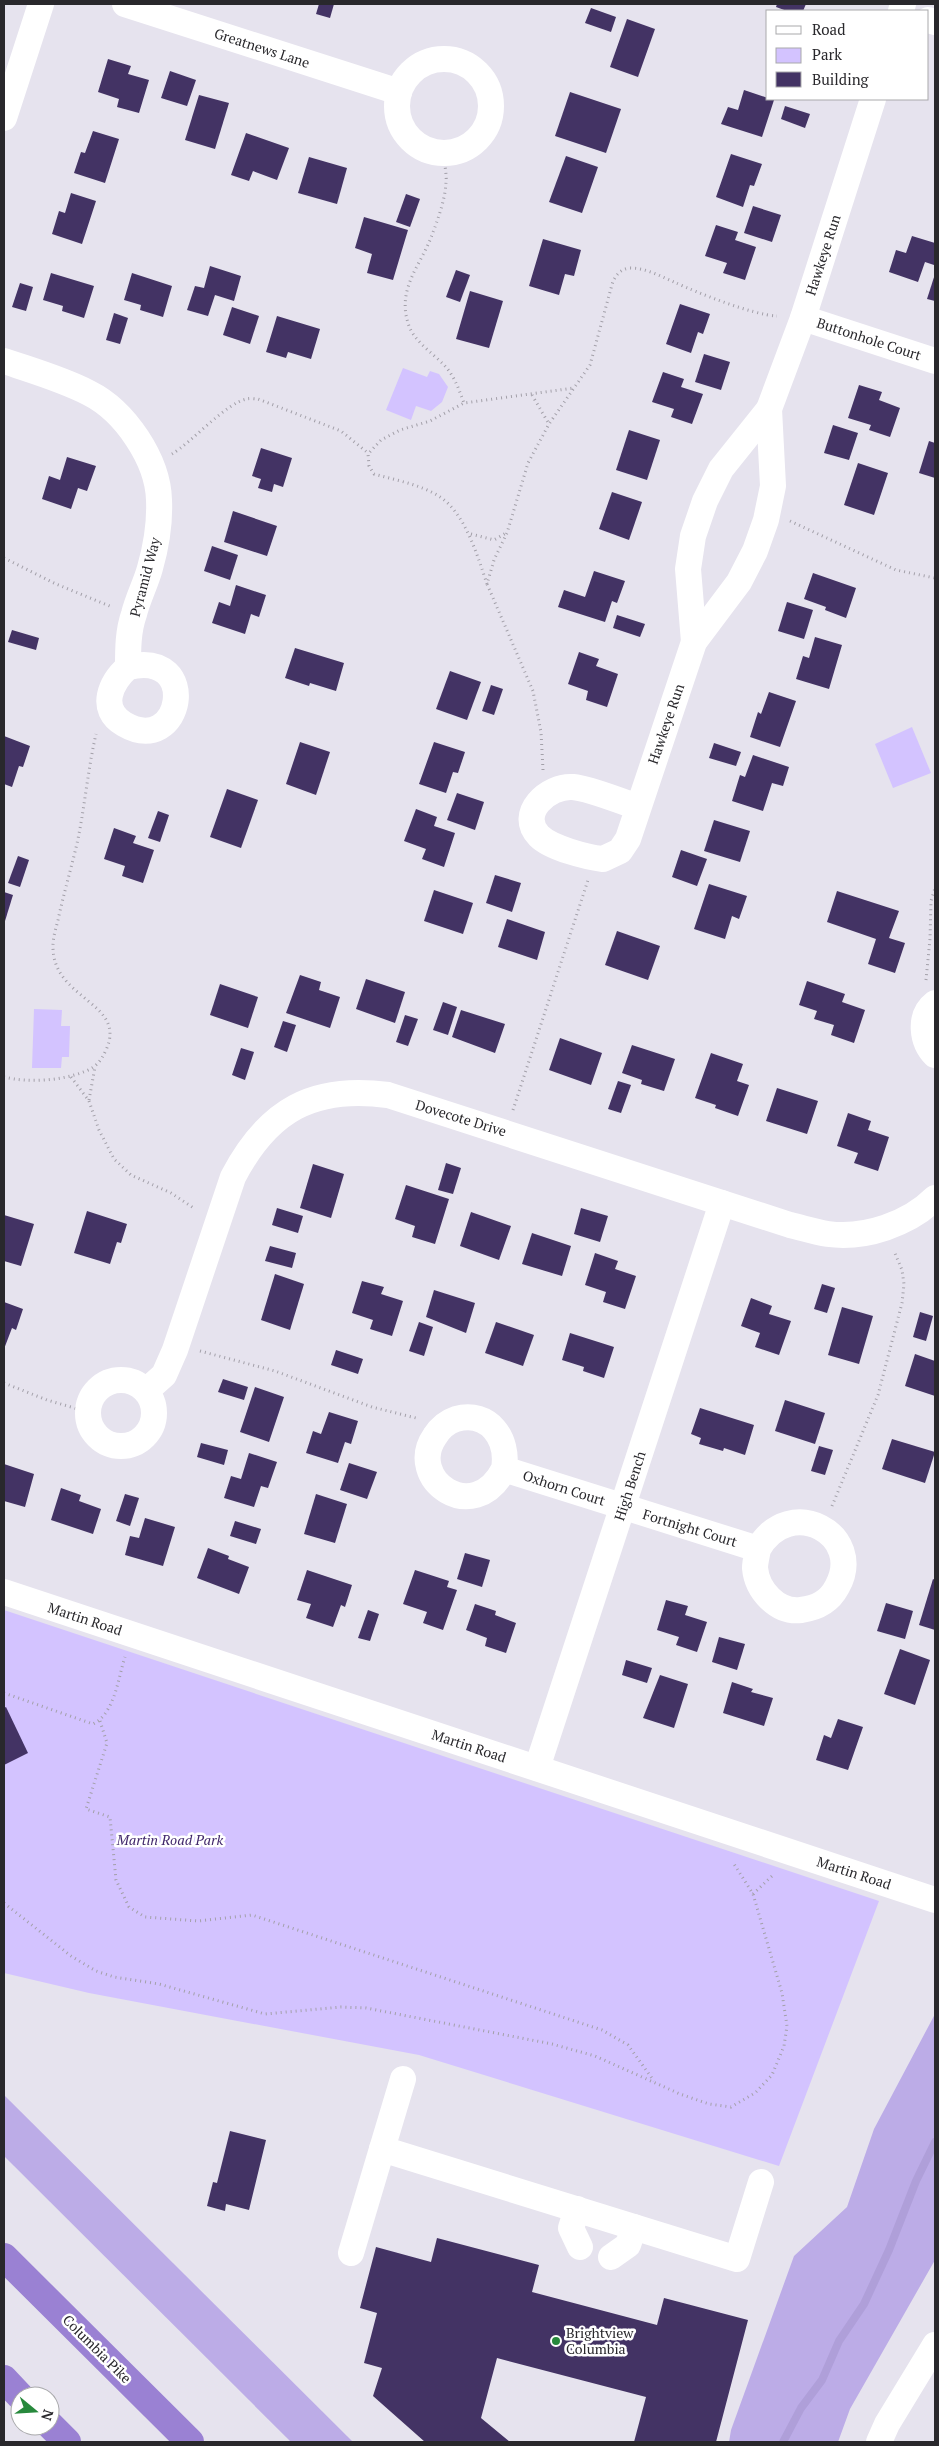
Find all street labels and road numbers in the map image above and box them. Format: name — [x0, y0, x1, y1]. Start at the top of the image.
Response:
street label: Greatnews Lane — [212, 23, 312, 72]
street label: Hawkeye Run — [801, 211, 845, 298]
street label: Buttonhole Court — [815, 313, 925, 365]
street label: Pyramid Way — [125, 534, 164, 619]
street label: Hawkeye Run — [643, 680, 688, 767]
street label: Dovecote Drive — [413, 1095, 509, 1140]
street label: High Bench — [609, 1449, 650, 1523]
street label: Oxhorn Court — [521, 1465, 608, 1510]
street label: Fortnight Court — [641, 1504, 740, 1551]
street label: Martin Road — [46, 1598, 125, 1640]
street label: Martin Road — [430, 1725, 509, 1767]
street label: Martin Road — [815, 1852, 894, 1894]
street label: Columbia Pike — [59, 2310, 136, 2387]

